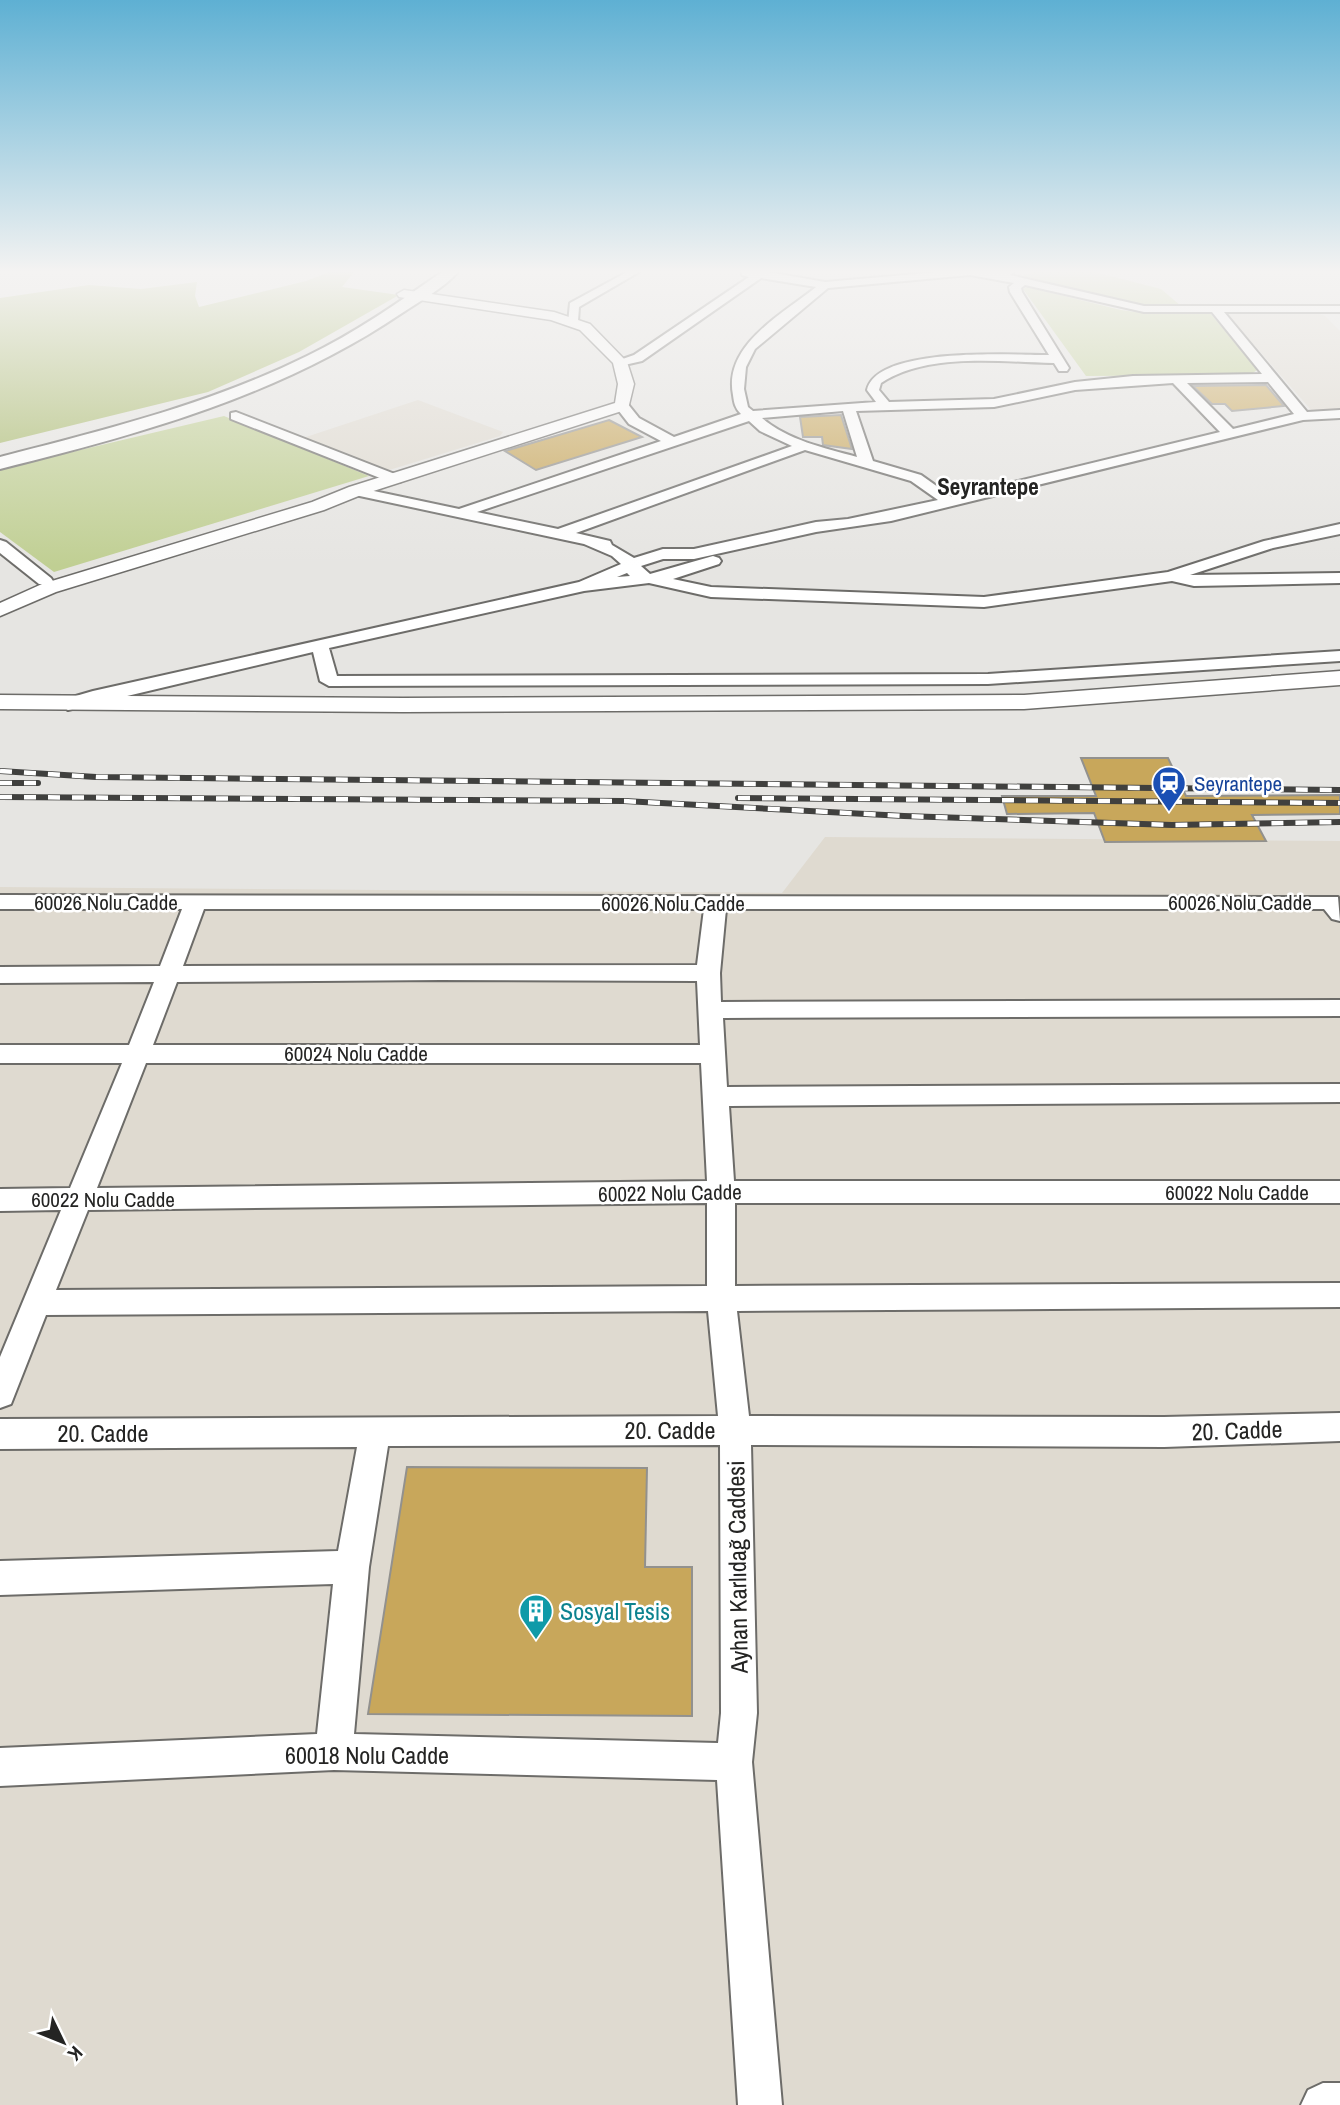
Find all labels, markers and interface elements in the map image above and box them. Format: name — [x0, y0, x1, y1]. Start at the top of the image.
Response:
district label: Seyrantepe — [937, 471, 1039, 502]
station icon: Seyrantepe — [1150, 764, 1188, 813]
place label: Seyrantepe — [1194, 769, 1282, 798]
street label: 60026 Nolu Cadde — [34, 888, 178, 917]
street label: 60026 Nolu Cadde — [1168, 888, 1312, 917]
street label: 60026 Nolu Cadde — [601, 889, 745, 918]
street label: 60024 Nolu Cadde — [284, 1039, 428, 1068]
street label: 60022 Nolu Cadde — [598, 1177, 742, 1209]
street label: 60022 Nolu Cadde — [1165, 1178, 1309, 1207]
street label: 60022 Nolu Cadde — [31, 1185, 175, 1214]
street label: 20. Cadde — [1191, 1412, 1283, 1448]
street label: 20. Cadde — [625, 1414, 715, 1446]
street label: 20. Cadde — [58, 1417, 148, 1449]
street label: Ayhan Karlıdağ Caddesi — [719, 1460, 755, 1675]
building icon: Sosyal Tesis — [517, 1592, 555, 1641]
place label: Sosyal Tesis — [560, 1595, 670, 1627]
street label: 60018 Nolu Cadde — [285, 1739, 449, 1771]
north arrow — [28, 2007, 98, 2077]
text: K — [62, 2041, 89, 2067]

